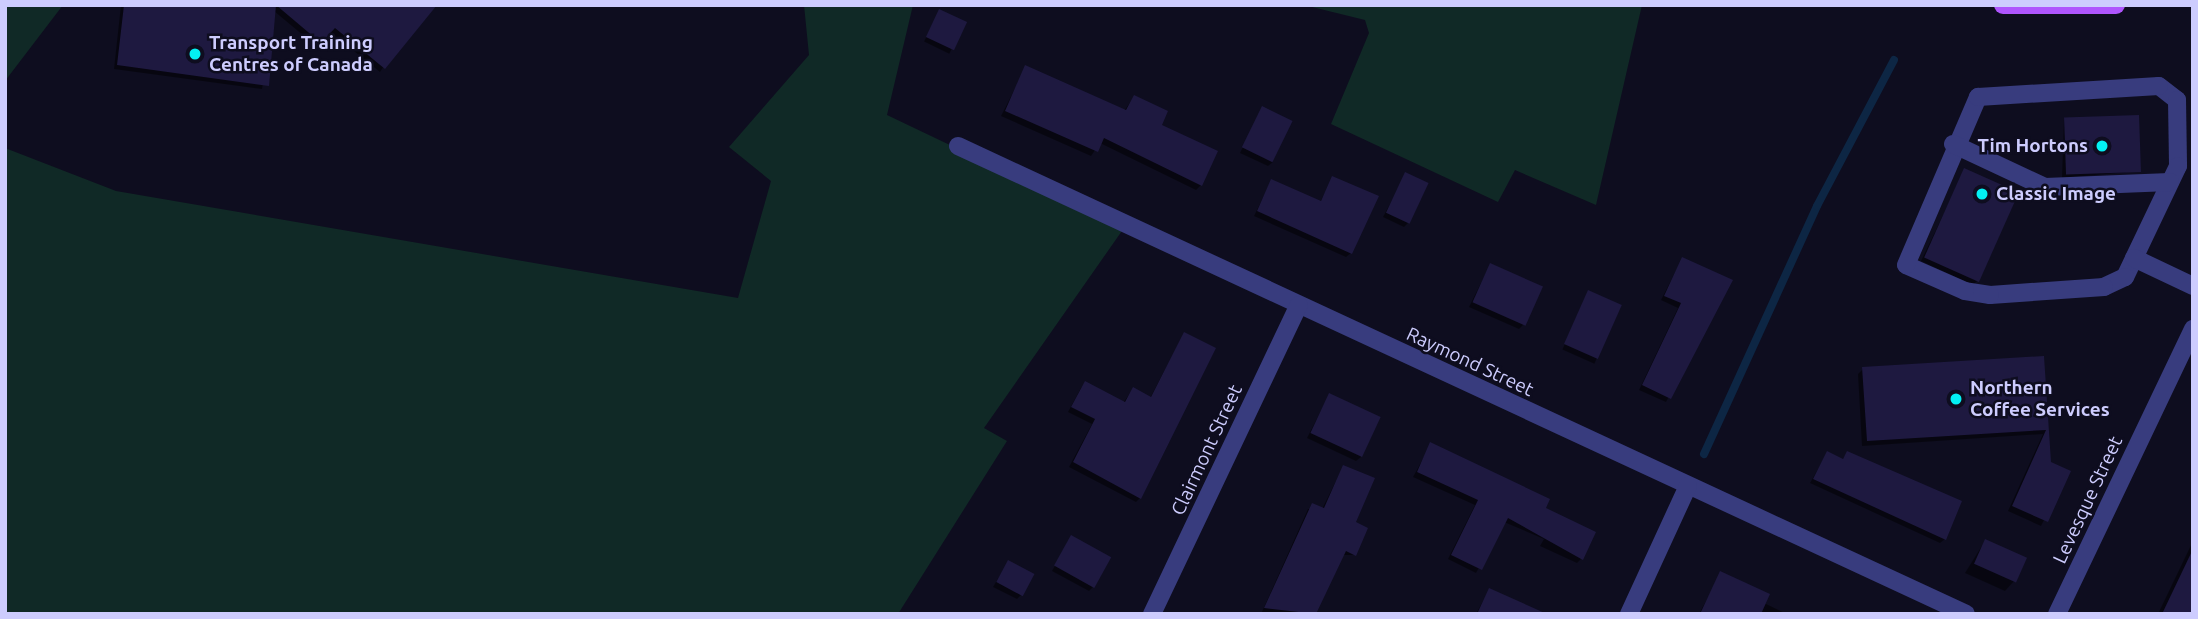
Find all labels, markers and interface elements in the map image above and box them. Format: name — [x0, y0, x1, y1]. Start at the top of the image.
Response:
place label: Transport Training Centres of Canada — [209, 32, 373, 76]
marker: Transport Training Centres of Canada — [187, 46, 203, 62]
place label: Tim Hortons — [1977, 135, 2088, 157]
marker: Tim Hortons — [2094, 138, 2110, 154]
place label: Classic Image — [1996, 183, 2116, 205]
marker: Classic Image — [1974, 186, 1990, 202]
street label: Raymond Street — [1403, 323, 1537, 401]
place label: Northern Coffee Services — [1970, 377, 2110, 421]
street label: Clairmont Street — [1167, 381, 1247, 519]
marker: Northern Coffee Services — [1948, 391, 1964, 407]
street label: Levesque Street — [2049, 433, 2127, 567]

